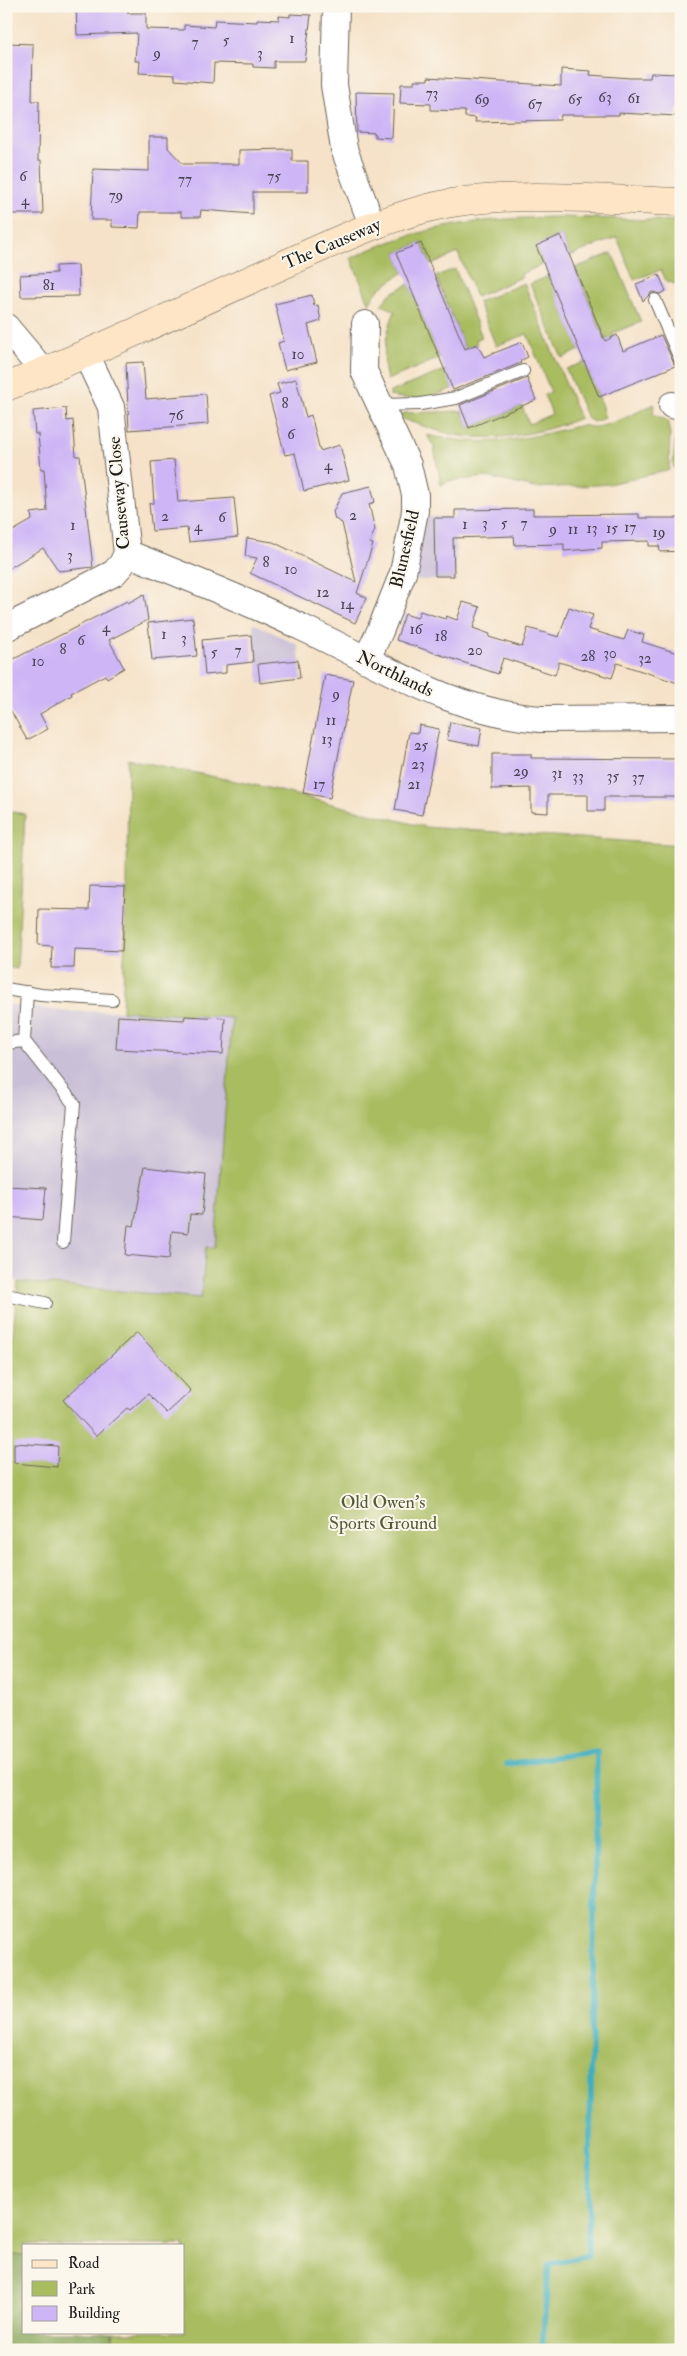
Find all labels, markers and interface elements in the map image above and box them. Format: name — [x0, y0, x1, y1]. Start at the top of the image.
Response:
house number: 1 — [289, 29, 295, 48]
house number: 5 — [223, 31, 230, 50]
house number: 7 — [192, 33, 199, 52]
house number: 9 — [152, 44, 161, 63]
house number: 3 — [257, 44, 263, 63]
house number: 73 — [426, 84, 438, 103]
house number: 63 — [598, 88, 612, 107]
house number: 61 — [628, 89, 640, 108]
house number: 69 — [474, 90, 490, 109]
house number: 65 — [568, 90, 582, 109]
house number: 67 — [528, 95, 542, 114]
house number: 6 — [19, 167, 28, 186]
house number: 75 — [267, 167, 281, 186]
house number: 77 — [178, 170, 192, 189]
house number: 79 — [109, 186, 123, 205]
house number: 4 — [21, 191, 30, 210]
street label: The Causeway — [280, 213, 385, 275]
house number: 81 — [43, 276, 55, 295]
house number: 10 — [292, 345, 304, 364]
house number: 8 — [281, 394, 289, 413]
house number: 76 — [169, 406, 185, 425]
house number: 6 — [287, 425, 296, 444]
street label: Causeway Close — [103, 435, 135, 551]
house number: 4 — [324, 456, 333, 475]
house number: 2 — [349, 506, 357, 525]
house number: 2 — [161, 507, 169, 526]
house number: 6 — [218, 508, 227, 527]
street label: Blunesfield — [385, 508, 425, 590]
house number: 3 — [482, 514, 488, 533]
house number: 5 — [501, 514, 508, 533]
house number: 7 — [521, 514, 528, 533]
house number: 1 — [462, 515, 468, 534]
house number: 1 — [70, 516, 76, 535]
house number: 4 — [194, 517, 203, 536]
house number: 17 — [624, 518, 636, 537]
house number: 13 — [586, 519, 598, 538]
house number: 15 — [606, 519, 618, 538]
house number: 9 — [548, 520, 557, 539]
house number: 11 — [568, 520, 578, 539]
house number: 19 — [653, 523, 665, 542]
house number: 3 — [67, 546, 73, 565]
house number: 8 — [262, 553, 270, 572]
house number: 10 — [285, 560, 297, 579]
house number: 12 — [317, 583, 330, 602]
house number: 14 — [340, 595, 355, 614]
house number: 4 — [102, 618, 111, 637]
house number: 16 — [410, 620, 424, 639]
house number: 1 — [161, 625, 167, 644]
house number: 18 — [435, 627, 447, 646]
house number: 3 — [181, 629, 187, 648]
house number: 6 — [77, 631, 86, 650]
house number: 8 — [59, 640, 67, 659]
house number: 7 — [235, 641, 242, 660]
house number: 20 — [467, 641, 483, 660]
house number: 5 — [211, 643, 218, 662]
house number: 30 — [603, 644, 617, 663]
street label: Northlands — [353, 646, 437, 702]
house number: 28 — [581, 647, 595, 666]
house number: 32 — [638, 649, 652, 668]
house number: 10 — [32, 652, 44, 671]
house number: 9 — [331, 685, 340, 704]
house number: 11 — [326, 711, 336, 730]
house number: 13 — [321, 730, 333, 749]
house number: 25 — [414, 736, 428, 755]
house number: 23 — [411, 755, 425, 774]
house number: 29 — [513, 762, 529, 781]
house number: 31 — [551, 764, 563, 783]
house number: 33 — [572, 767, 584, 786]
house number: 35 — [607, 767, 620, 786]
house number: 37 — [632, 768, 644, 787]
house number: 17 — [313, 775, 325, 794]
house number: 21 — [408, 775, 420, 794]
park label: Old Owen's Sports Ground — [329, 1491, 437, 1535]
legend — [22, 2244, 185, 2334]
text: Road — [68, 2254, 100, 2273]
text: Park — [68, 2280, 95, 2299]
text: Building — [68, 2304, 120, 2323]

